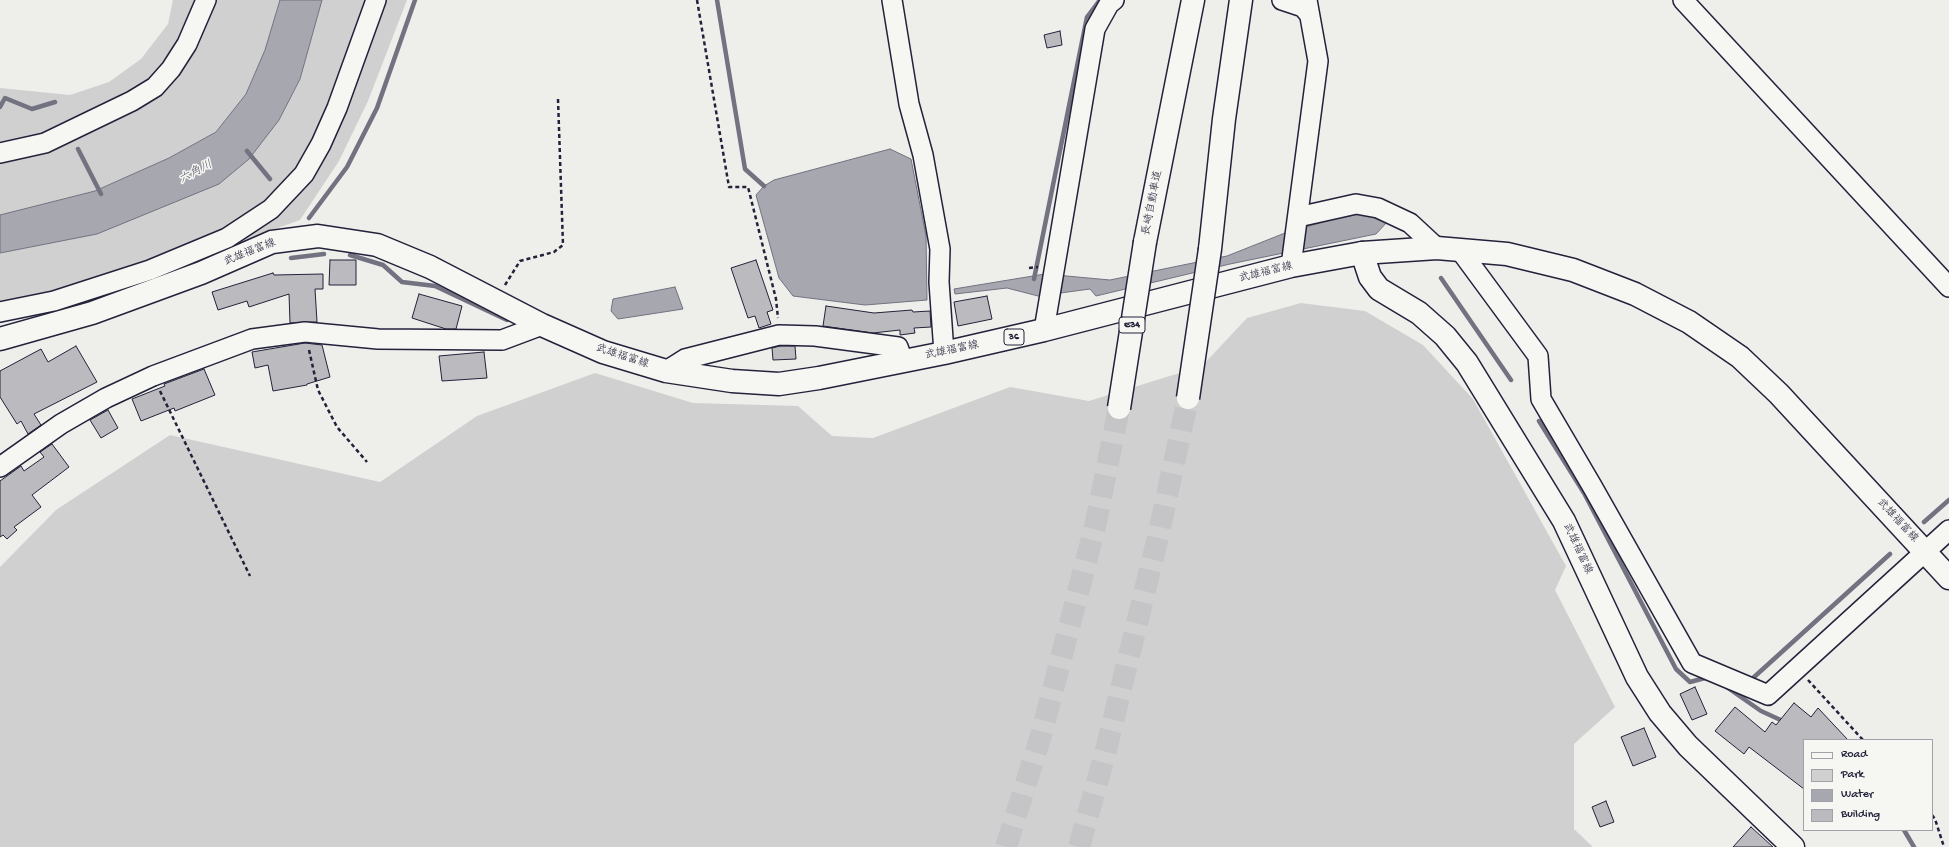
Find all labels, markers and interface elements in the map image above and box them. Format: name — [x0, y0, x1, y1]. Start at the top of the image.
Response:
water label: 六角川 — [177, 158, 215, 188]
street label: 長崎自動車道 — [1140, 169, 1166, 237]
street label: 武雄福富線 — [222, 237, 278, 269]
street label: 武雄福富線 — [1238, 260, 1294, 286]
road number: E34 — [1119, 317, 1145, 333]
road number: 36 — [1004, 329, 1024, 345]
street label: 武雄福富線 — [924, 339, 980, 363]
street label: 武雄福富線 — [594, 342, 650, 372]
street label: 武雄福富線 — [1873, 496, 1921, 546]
street label: 武雄福富線 — [1559, 521, 1595, 577]
legend — [1803, 739, 1933, 831]
text: Road — [1841, 748, 1867, 762]
text: Park — [1841, 768, 1864, 782]
text: Water — [1841, 788, 1873, 802]
text: Building — [1841, 808, 1880, 822]

